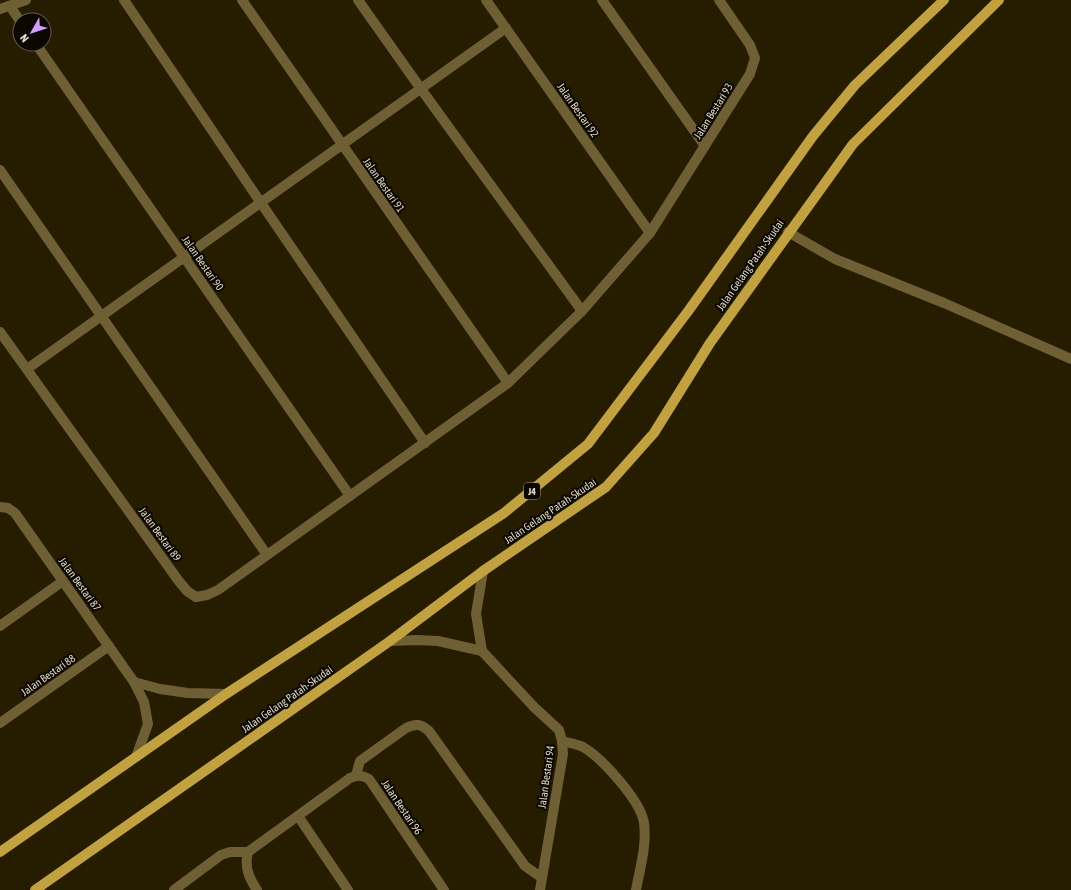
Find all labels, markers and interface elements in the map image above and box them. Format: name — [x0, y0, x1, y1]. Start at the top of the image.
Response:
north arrow — [12, 12, 52, 52]
text: N — [18, 32, 31, 45]
street label: Jalan Bestari 92 — [555, 81, 601, 139]
street label: Jalan Bestari 93 — [691, 81, 735, 141]
street label: Jalan Bestari 91 — [361, 156, 407, 214]
street label: Jalan Gelang Patah-Skudai — [714, 217, 786, 313]
street label: Jalan Bestari 90 — [180, 234, 226, 292]
street label: Jalan Gelang Patah-Skudai — [502, 476, 598, 546]
road number: J4 — [524, 483, 540, 499]
street label: Jalan Bestari 89 — [136, 505, 184, 563]
street label: Jalan Bestari 87 — [56, 555, 104, 613]
street label: Jalan Bestari 88 — [19, 652, 77, 698]
street label: Jalan Gelang Patah-Skudai — [239, 663, 335, 735]
street label: Jalan Bestari 94 — [536, 745, 556, 809]
street label: Jalan Bestari 96 — [379, 777, 425, 837]

